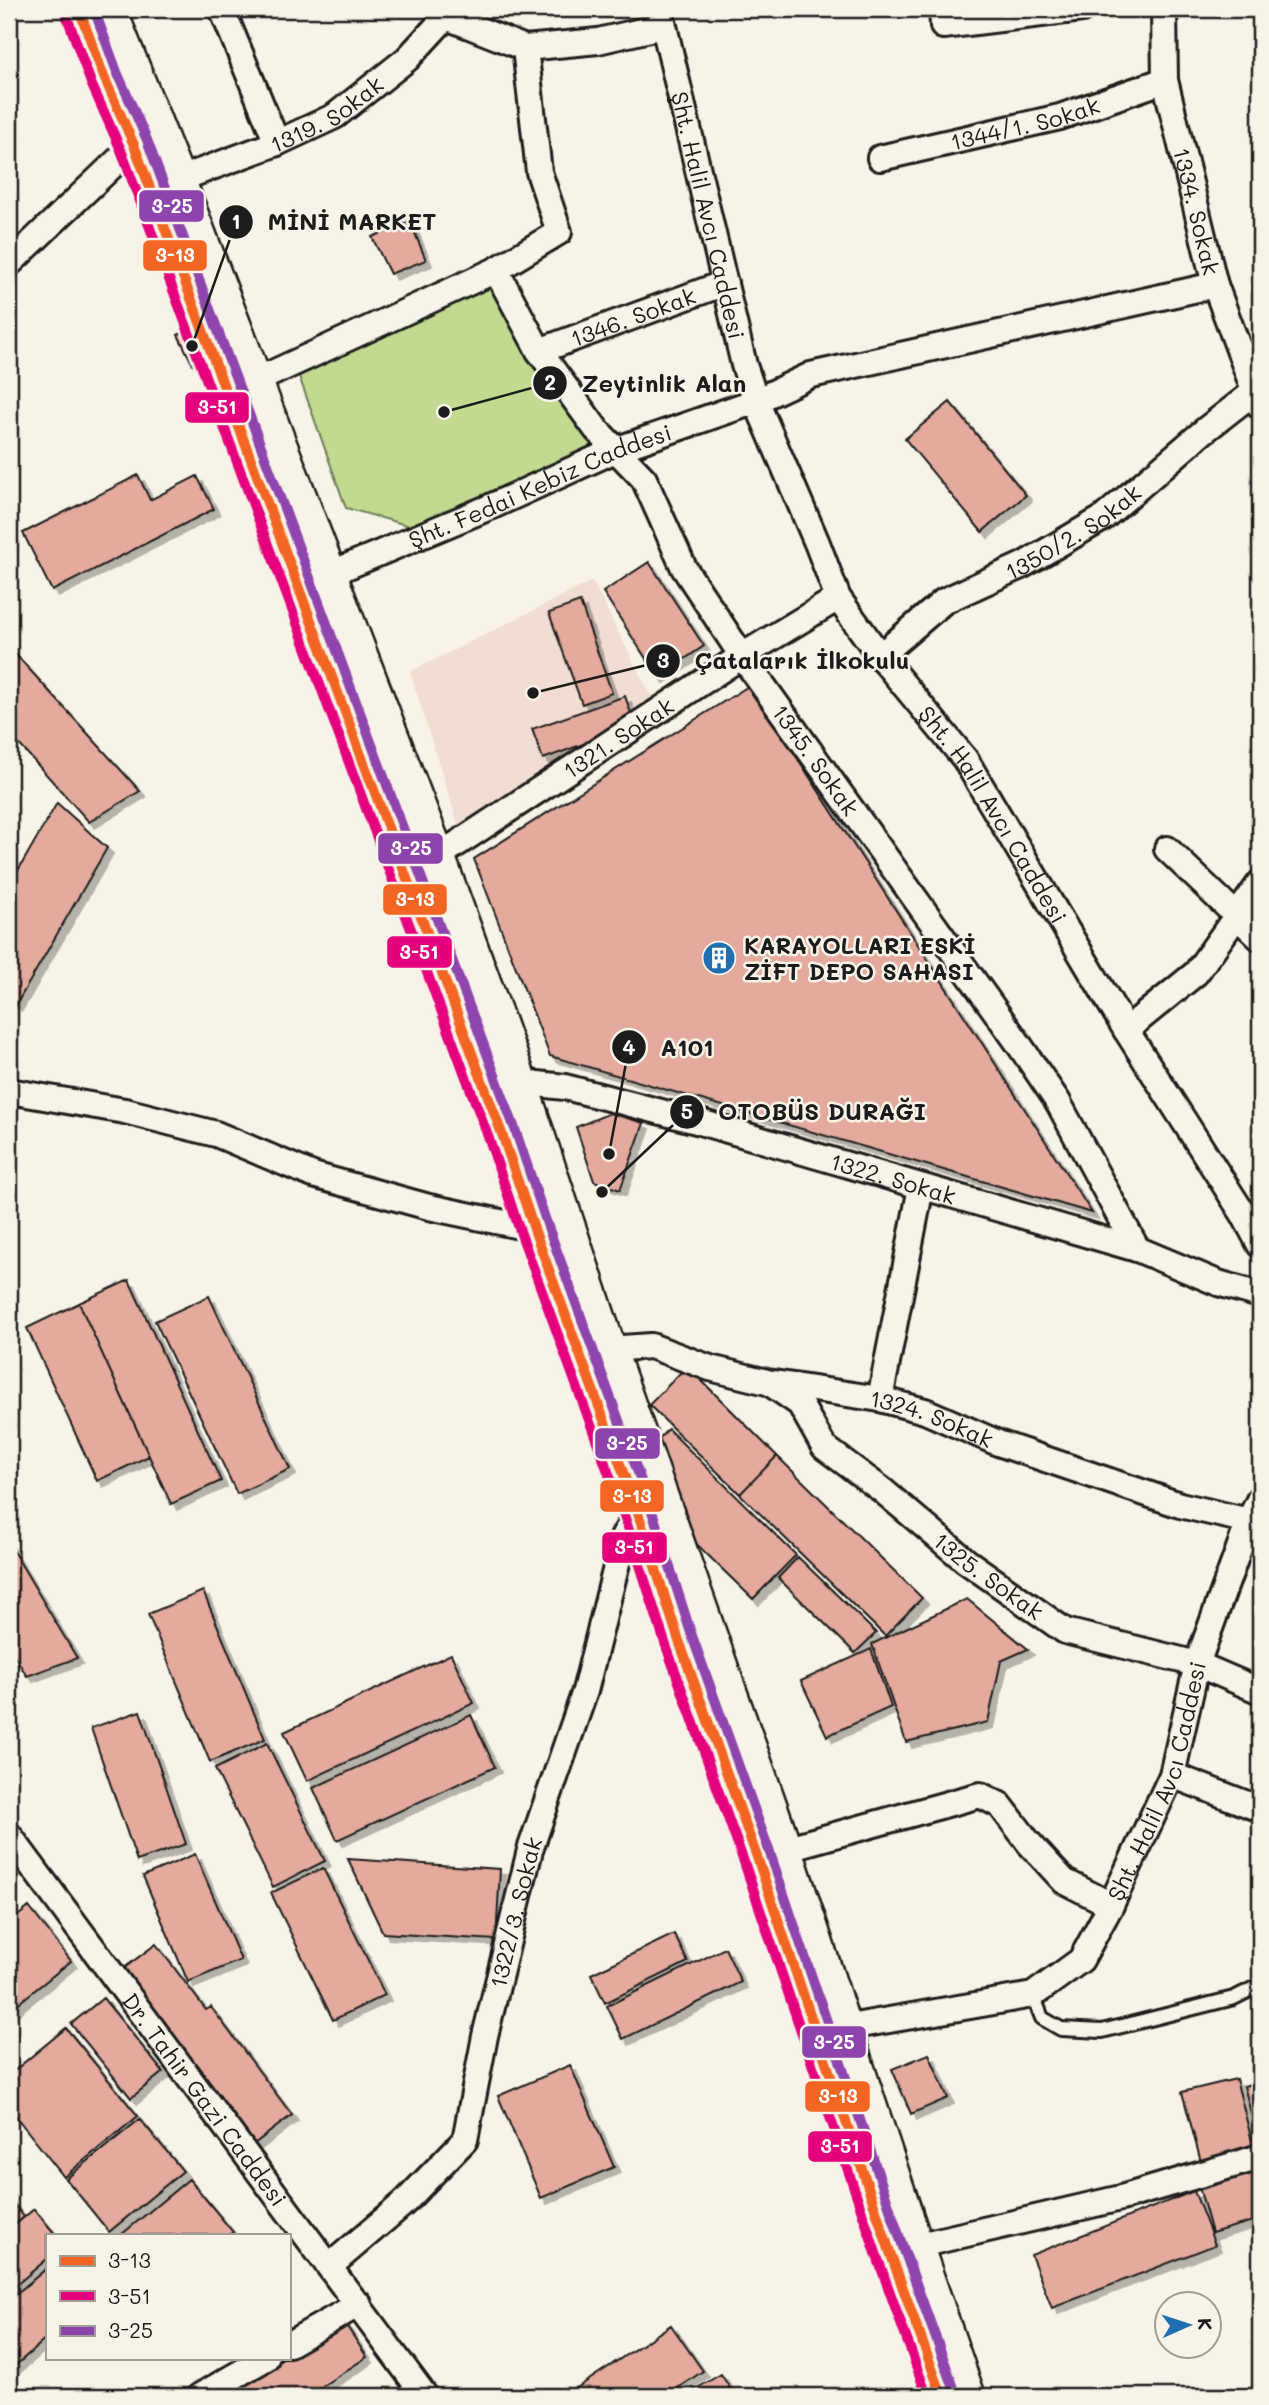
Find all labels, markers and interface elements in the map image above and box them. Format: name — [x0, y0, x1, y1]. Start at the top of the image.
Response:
street label: 1319. Sokak — [266, 69, 389, 159]
street label: Şht. Halil Avcı Caddesi — [665, 89, 752, 342]
street label: 1344/1. Sokak — [947, 89, 1103, 156]
street label: 1334. Sokak — [1167, 144, 1227, 278]
line badge: 3-25 — [138, 189, 205, 223]
text: 3-25 — [151, 193, 193, 218]
callout: MİNİ MARKET — [219, 199, 451, 244]
text: MİNİ MARKET — [268, 205, 436, 236]
text: 1 — [231, 207, 241, 234]
line badge: 3-13 — [142, 239, 208, 272]
text: 3-13 — [155, 242, 195, 267]
street label: 1346. Sokak — [566, 280, 699, 353]
callout: Zeytinlik Alan — [532, 361, 760, 406]
text: Zeytinlik Alan — [582, 367, 746, 398]
text: 2 — [544, 368, 556, 395]
line badge: 3-51 — [184, 391, 250, 424]
text: 3-51 — [198, 394, 236, 419]
street label: Şht. Fedai Kebiz Caddesi — [404, 417, 675, 554]
street label: 1350/2. Sokak — [1000, 477, 1147, 586]
callout: Çatalarık İlkokulu — [646, 638, 923, 683]
text: Çatalarık İlkokulu — [695, 644, 909, 675]
text: 3 — [657, 646, 669, 673]
street label: 1321. Sokak — [557, 690, 679, 785]
street label: 1345. Sokak — [766, 698, 866, 821]
street label: Şht. Halil Avcı Caddesi — [912, 699, 1074, 929]
line badge: 3-25 — [377, 832, 444, 865]
text: 3-25 — [390, 835, 432, 860]
line badge: 3-13 — [382, 883, 448, 916]
text: 3-13 — [395, 886, 435, 911]
place label: KARAYOLLARI ESKİ ZİFT DEPO SAHASI — [744, 930, 975, 986]
line badge: 3-51 — [386, 935, 453, 969]
text: 3-51 — [400, 939, 438, 964]
building icon: KARAYOLLARI ESKİ ZİFT DEPO SAHASI — [700, 939, 738, 977]
callout: A101 — [611, 1025, 728, 1070]
text: A101 — [660, 1031, 714, 1062]
text: 4 — [622, 1033, 636, 1060]
callout: OTOBÜS DURAĞI — [669, 1089, 940, 1134]
text: OTOBÜS DURAĞI — [718, 1095, 926, 1126]
text: 5 — [681, 1097, 693, 1124]
street label: 1322. Sokak — [827, 1146, 959, 1211]
street label: 1324. Sokak — [868, 1383, 998, 1454]
line badge: 3-25 — [594, 1427, 661, 1460]
text: 3-25 — [606, 1430, 648, 1455]
line badge: 3-13 — [599, 1479, 665, 1513]
text: 3-13 — [612, 1483, 652, 1508]
street label: 1325. Sokak — [927, 1525, 1050, 1626]
line badge: 3-51 — [601, 1531, 668, 1564]
text: 3-51 — [615, 1534, 653, 1559]
street label: Şht. Halil Avcı Caddesi — [1100, 1658, 1212, 1906]
street label: 1322/3. Sokak — [482, 1833, 548, 1991]
street label: Dr. Tahir Gazi Caddesi — [116, 1986, 294, 2212]
line badge: 3-25 — [801, 2025, 867, 2059]
text: 3-25 — [813, 2029, 855, 2054]
line badge: 3-13 — [804, 2080, 871, 2113]
text: 3-13 — [818, 2083, 858, 2108]
line badge: 3-51 — [807, 2130, 873, 2163]
text: 3-51 — [821, 2133, 859, 2158]
legend — [46, 2234, 290, 2360]
text: 3-13 — [108, 2246, 151, 2273]
text: 3-51 — [108, 2282, 151, 2309]
north arrow — [1154, 2290, 1224, 2360]
text: 3-25 — [108, 2316, 153, 2343]
text: K — [1193, 2317, 1218, 2331]

